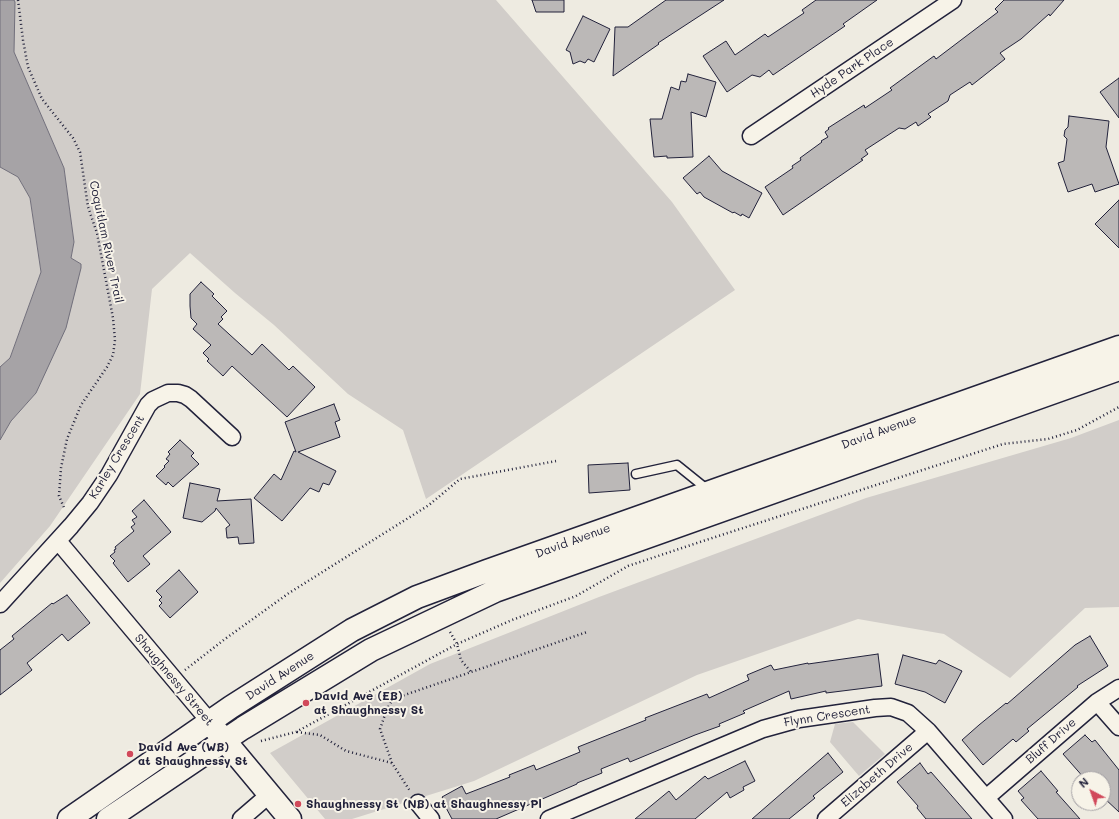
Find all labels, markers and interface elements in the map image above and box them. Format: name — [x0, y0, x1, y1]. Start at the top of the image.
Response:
street label: Hyde Park Place — [808, 35, 896, 101]
street label: Coquitlam River Trail — [86, 180, 126, 304]
street label: Karley Crescent — [86, 412, 148, 502]
street label: David Avenue — [840, 412, 918, 452]
street label: David Avenue — [534, 521, 612, 561]
street label: Shaughnessy Street — [131, 631, 217, 729]
street label: David Avenue — [243, 649, 317, 703]
place label: David Ave (EB) at Shaughnessy St — [314, 689, 424, 717]
marker: David Ave (EB) at Shaughnessy St — [301, 698, 311, 708]
street label: Flynn Crescent — [783, 702, 871, 730]
street label: Bluff Drive — [1023, 715, 1079, 767]
place label: David Ave (WB) at Shaughnessy St — [138, 740, 248, 768]
street label: Elizabeth Drive — [838, 740, 916, 810]
marker: David Ave (WB) at Shaughnessy St — [125, 749, 135, 759]
north arrow — [1071, 771, 1111, 811]
text: N — [1075, 774, 1092, 791]
place label: Shaughnessy St (NB) at Shaughnessy Pl — [306, 797, 542, 811]
marker: Shaughnessy St (NB) at Shaughnessy Pl — [293, 799, 303, 809]

